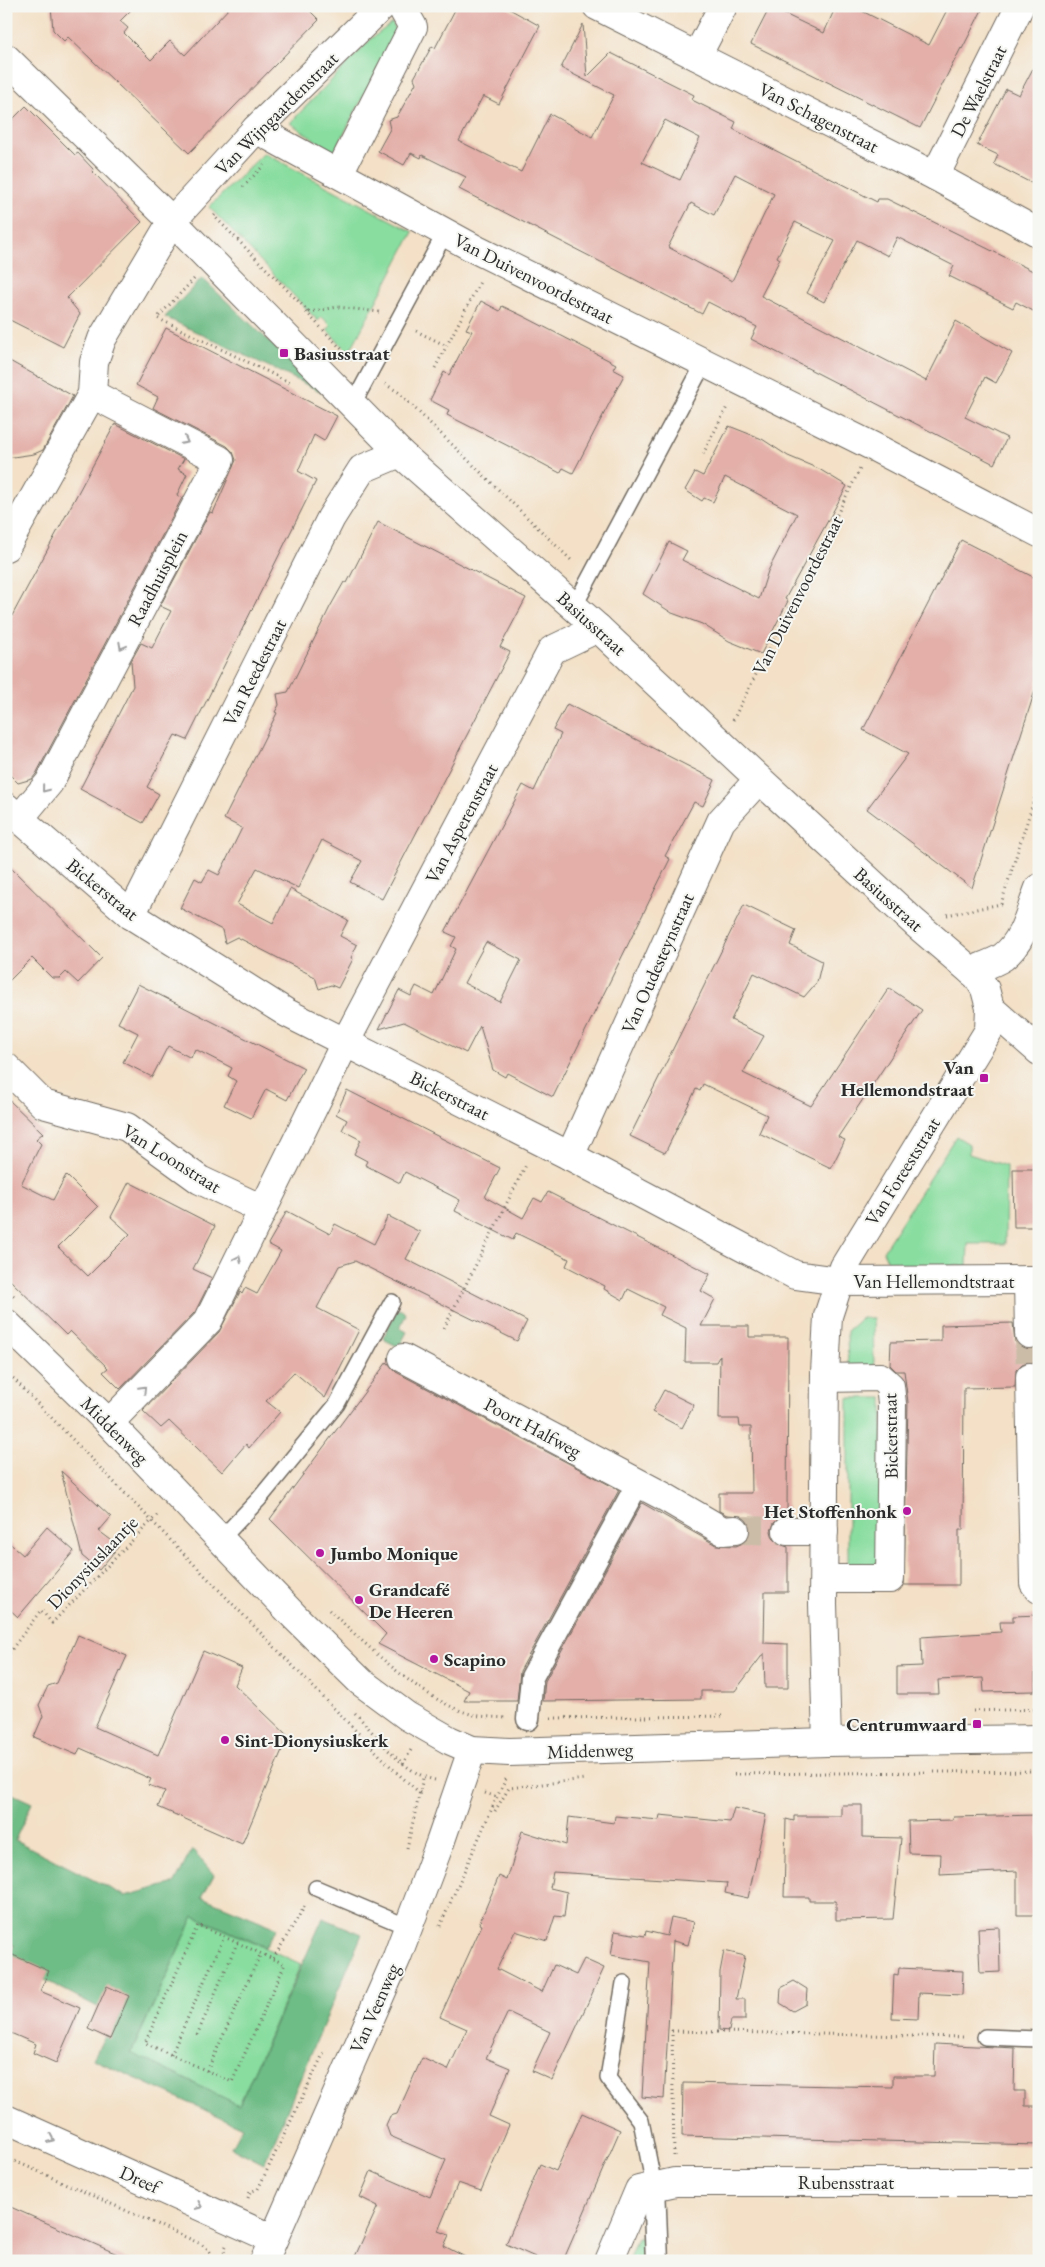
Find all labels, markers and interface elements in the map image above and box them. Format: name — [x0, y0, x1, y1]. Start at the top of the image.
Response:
street label: De Waelstraat — [945, 41, 1012, 142]
street label: Van Wijngaardenstraat — [209, 46, 343, 180]
street label: Van Schagenstraat — [755, 76, 883, 158]
street label: Van Duivenvoordestraat — [450, 227, 618, 329]
place label: Basiusstraat — [294, 341, 390, 366]
marker: Basiusstraat — [278, 347, 290, 359]
one-way arrow — [180, 435, 189, 445]
street label: Van Duivenvoordestraat — [746, 511, 848, 679]
street label: Raadhuisplein — [122, 526, 193, 631]
street label: Basiusstraat — [552, 586, 632, 661]
street label: Van Reedestraat — [217, 614, 292, 730]
one-way arrow — [118, 641, 128, 650]
street label: Van Asperenstraat — [419, 759, 504, 887]
one-way arrow — [41, 783, 50, 792]
street label: Bickerstraat — [61, 853, 144, 926]
street label: Basiusstraat — [849, 862, 929, 937]
street label: Van Oudesteynstraat — [615, 889, 700, 1037]
place label: Van Hellemondstraat — [841, 1055, 974, 1102]
street label: Bickerstraat — [406, 1065, 494, 1126]
marker: Van Hellemondstraat — [978, 1072, 990, 1084]
street label: Van Foreeststraat — [859, 1112, 946, 1230]
street label: Van Loonstraat — [118, 1118, 226, 1199]
one-way arrow — [232, 1255, 242, 1264]
street label: Van Hellemondtstraat — [854, 1269, 1015, 1294]
one-way arrow — [137, 1385, 146, 1394]
street label: Middenweg — [75, 1391, 154, 1470]
street label: Poort Halfweg — [480, 1391, 586, 1464]
street label: Bickerstraat — [877, 1393, 904, 1479]
place label: Het Stoffenhonk — [764, 1499, 898, 1524]
marker: Het Stoffenhonk — [901, 1505, 913, 1517]
street label: Dionysiuslaantje — [42, 1510, 143, 1614]
place label: Jumbo Monique — [328, 1541, 458, 1566]
marker: Jumbo Monique — [314, 1547, 326, 1559]
place label: Grandcafé De Heeren — [369, 1577, 454, 1624]
marker: Grandcafé De Heeren — [353, 1594, 365, 1606]
place label: Scapino — [444, 1647, 506, 1672]
marker: Scapino — [428, 1653, 440, 1665]
place label: Centrumwaard — [846, 1712, 967, 1737]
marker: Centrumwaard — [971, 1718, 983, 1730]
place label: Sint-Dionysiuskerk — [235, 1728, 389, 1753]
marker: Sint-Dionysiuskerk — [219, 1734, 231, 1746]
street label: Middenweg — [547, 1736, 634, 1764]
street label: Van Veenweg — [344, 1959, 406, 2057]
one-way arrow — [46, 2133, 55, 2144]
street label: Dreef — [116, 2160, 166, 2200]
street label: Rubensstraat — [798, 2170, 894, 2195]
one-way arrow — [194, 2199, 203, 2210]

